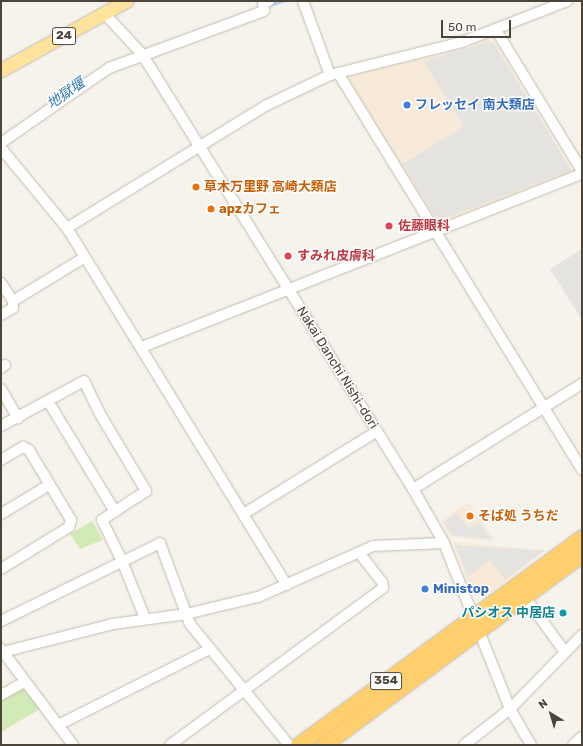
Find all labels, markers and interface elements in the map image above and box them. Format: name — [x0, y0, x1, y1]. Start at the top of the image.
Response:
scale bar — [443, 12, 513, 38]
text: 50 m — [448, 20, 476, 34]
road number: 24 — [52, 26, 76, 46]
water label: 地獄堰 — [44, 75, 88, 113]
place label: フレッセイ 南大類店 — [415, 97, 535, 113]
marker: フレッセイ 南大類店 — [402, 100, 412, 110]
place label: 草木万里野 高崎大類店 — [204, 179, 337, 195]
marker: 草木万里野 高崎大類店 — [191, 182, 201, 192]
place label: apzカフェ — [219, 201, 281, 217]
marker: apzカフェ — [206, 204, 216, 214]
place label: 佐藤眼科 — [398, 218, 450, 234]
marker: 佐藤眼科 — [383, 220, 395, 232]
place label: すみれ皮膚科 — [297, 248, 375, 264]
marker: すみれ皮膚科 — [282, 250, 294, 262]
street label: Nakai Danchi Nishi-dori — [293, 304, 381, 432]
place label: そば処 うちだ — [478, 508, 559, 524]
marker: そば処 うちだ — [465, 511, 475, 521]
place label: Ministop — [433, 581, 489, 597]
marker: Ministop — [420, 584, 430, 594]
place label: パシオス 中居店 — [461, 605, 555, 621]
marker: パシオス 中居店 — [558, 608, 568, 618]
road number: 354 — [370, 671, 402, 691]
north arrow — [531, 694, 571, 734]
text: N — [536, 697, 550, 712]

